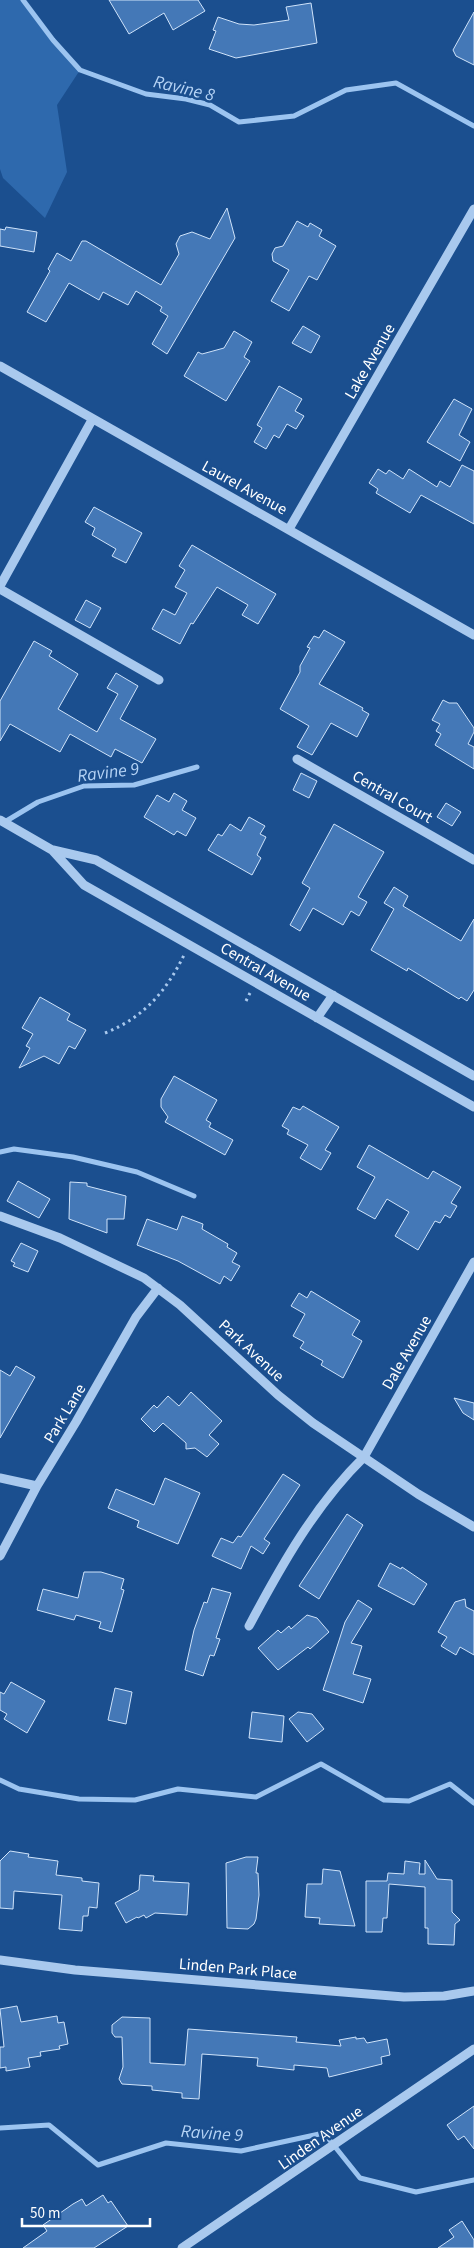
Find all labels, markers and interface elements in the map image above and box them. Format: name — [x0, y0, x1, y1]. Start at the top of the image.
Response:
water label: Ravine 8 — [151, 69, 217, 108]
street label: Lake Avenue — [339, 320, 400, 403]
street label: Laurel Avenue — [198, 455, 291, 520]
water label: Ravine 9 — [76, 756, 141, 789]
street label: Central Court — [348, 765, 437, 829]
street label: Central Avenue — [216, 937, 315, 1007]
street label: Dale Avenue — [377, 1311, 437, 1394]
street label: Park Avenue — [214, 1315, 289, 1387]
street label: Park Lane — [39, 1380, 91, 1447]
street label: Linden Park Place — [178, 1953, 298, 1985]
street label: Linden Avenue — [274, 2101, 367, 2175]
water label: Ravine 9 — [180, 2119, 244, 2148]
scale bar — [22, 2196, 150, 2228]
text: 50 m — [30, 2203, 60, 2224]

